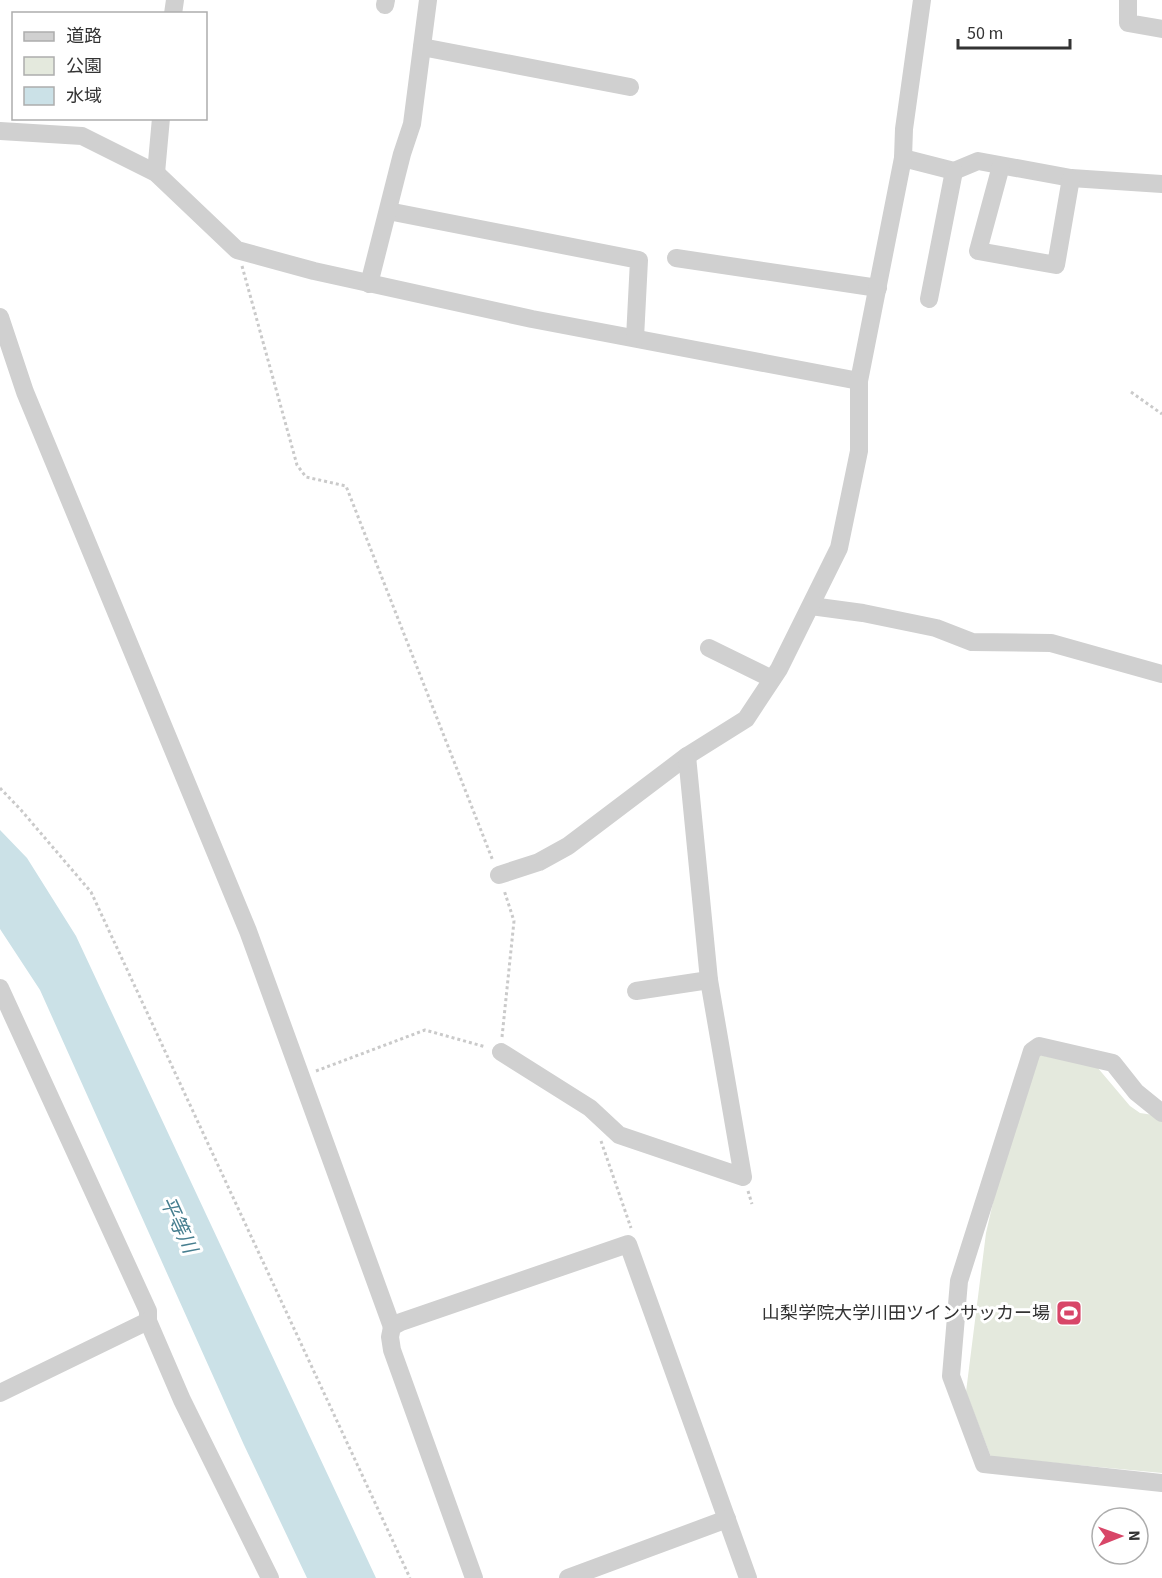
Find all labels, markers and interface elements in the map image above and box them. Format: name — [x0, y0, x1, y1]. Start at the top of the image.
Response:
legend — [12, 12, 207, 120]
scale bar — [958, 12, 1070, 50]
text: 50 m — [967, 21, 1003, 46]
text: 道路 — [66, 24, 102, 49]
text: 公園 — [66, 54, 102, 79]
text: 水域 — [66, 84, 102, 109]
water label: 平等川 — [153, 1192, 204, 1260]
sports icon: 山梨学院大学川田ツインサッカー場 — [1054, 1298, 1084, 1328]
place label: 山梨学院大学川田ツインサッカー場 — [762, 1301, 1050, 1326]
north arrow — [1090, 1506, 1150, 1566]
text: N — [1123, 1530, 1145, 1541]

